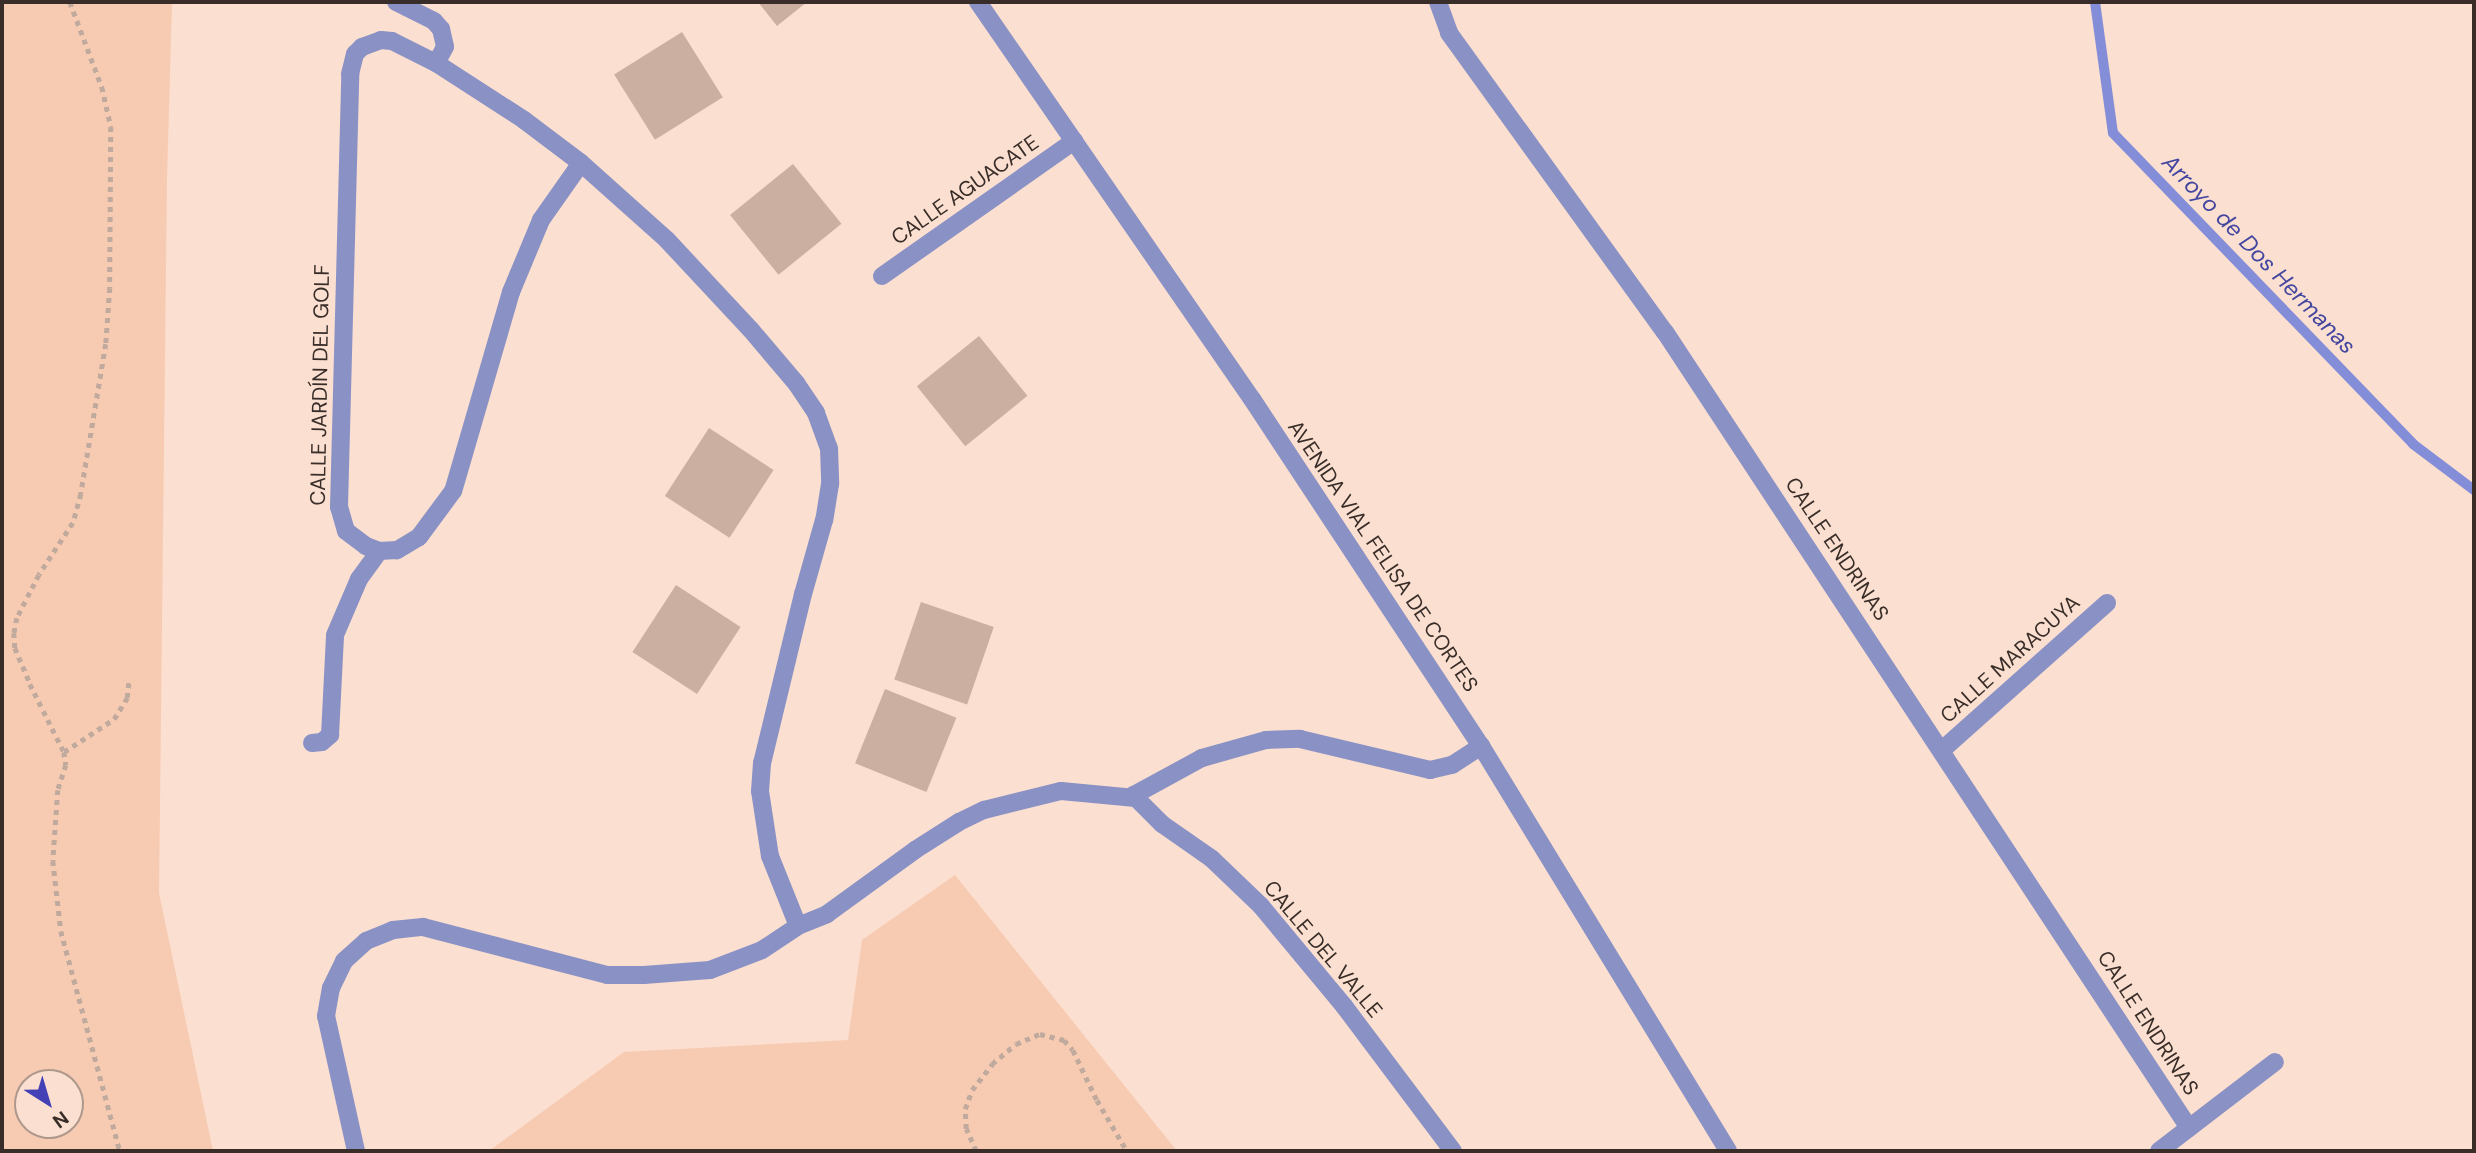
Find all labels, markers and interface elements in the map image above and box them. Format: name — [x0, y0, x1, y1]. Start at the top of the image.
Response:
street label: CALLE AGUACATE — [886, 130, 1044, 250]
water label: Arroyo de Dos Hermanas — [2156, 148, 2362, 360]
street label: CALLE JARDÍN DEL GOLF — [305, 264, 335, 506]
street label: AVENIDA VIAL FELISA DE CORTES — [1283, 415, 1483, 697]
street label: CALLE ENDRINAS — [1780, 473, 1894, 625]
street label: CALLE MARACUYA — [1935, 590, 2085, 728]
street label: CALLE DEL VALLE — [1258, 875, 1388, 1023]
street label: CALLE ENDRINAS — [2092, 946, 2204, 1100]
north arrow — [14, 1069, 84, 1139]
text: N — [48, 1105, 74, 1134]

